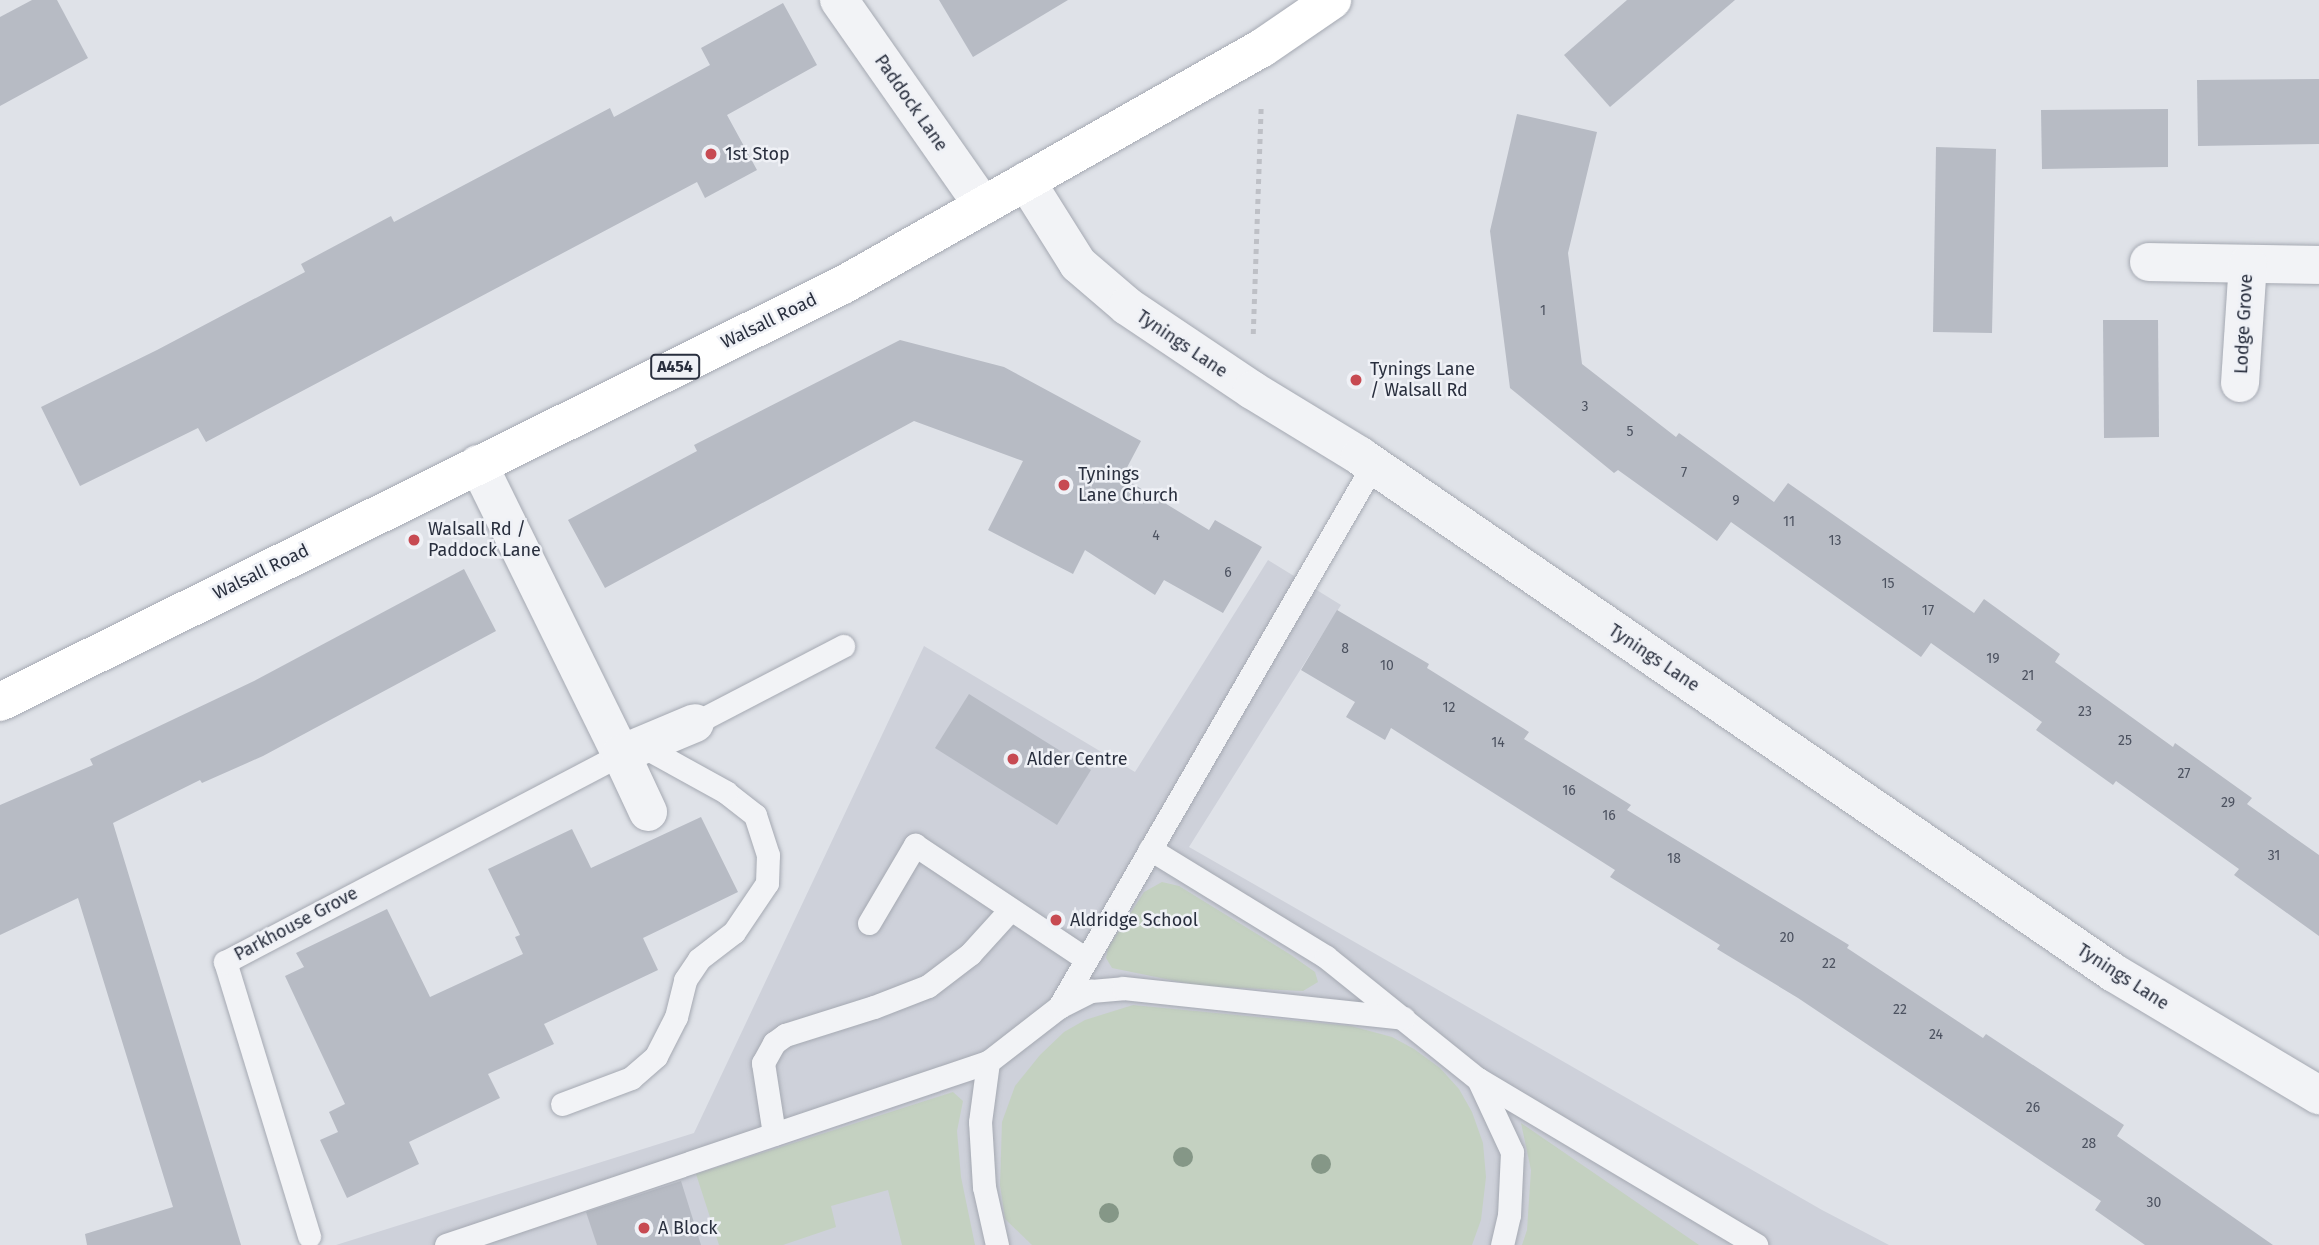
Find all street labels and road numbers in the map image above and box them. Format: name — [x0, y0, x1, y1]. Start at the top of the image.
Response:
street label: Paddock Lane — [870, 51, 952, 155]
street label: Lodge Grove — [2231, 273, 2257, 375]
street label: Walsall Road — [718, 289, 820, 353]
street label: Tynings Lane — [1132, 306, 1232, 382]
road number: A454 — [649, 354, 701, 380]
street label: Walsall Road — [210, 540, 312, 604]
street label: Tynings Lane — [1604, 620, 1704, 696]
street label: Parkhouse Grove — [231, 882, 361, 966]
street label: Tynings Lane — [2073, 939, 2173, 1015]

